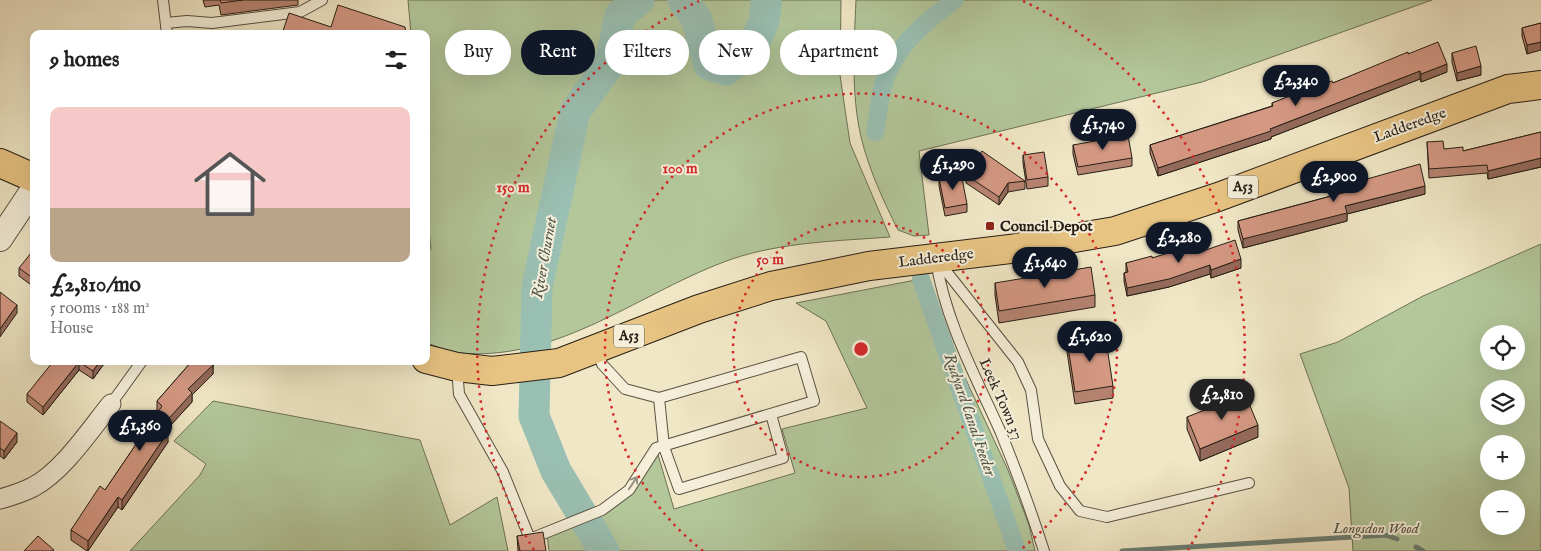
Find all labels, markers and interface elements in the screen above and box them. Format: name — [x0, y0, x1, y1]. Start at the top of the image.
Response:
chip: Buy — [445, 30, 511, 75]
chip: Rent — [521, 30, 595, 75]
chip: Filters — [605, 30, 689, 75]
chip: New — [699, 30, 770, 75]
chip: Apartment — [780, 30, 897, 75]
icon: filters — [382, 46, 410, 74]
text: 9 homes — [50, 47, 119, 74]
pin: £2,340 — [1255, 64, 1337, 107]
text: £2,340 — [1274, 71, 1318, 91]
street label: Ladderedge — [1371, 103, 1449, 147]
pin: £1,740 — [1062, 108, 1144, 151]
text: £1,740 — [1081, 115, 1125, 135]
icon: home — [185, 139, 275, 229]
pin: £1,290 — [912, 148, 994, 191]
text: £1,290 — [931, 155, 975, 175]
text: 100 m — [662, 159, 698, 178]
pin: £2,900 — [1293, 160, 1375, 203]
text: £2,900 — [1311, 167, 1357, 187]
road number: A53 — [1228, 176, 1258, 198]
text: 150 m — [496, 178, 530, 197]
water label: River Churnet — [528, 215, 562, 300]
place label: Council Depot — [1000, 217, 1093, 236]
marker: Council Depot — [984, 220, 996, 232]
pin: £2,280 — [1138, 222, 1220, 264]
text: £2,280 — [1157, 228, 1201, 248]
street label: Ladderedge — [897, 244, 975, 272]
pin: £1,640 — [1004, 246, 1086, 289]
text: 50 m — [756, 250, 784, 269]
text: £1,640 — [1023, 253, 1067, 273]
text: £2,810/mo — [50, 272, 141, 299]
text: 5 rooms · 188 m² — [50, 299, 150, 319]
text: House — [50, 319, 93, 339]
pin: £1,620 — [1049, 320, 1131, 363]
road number: A53 — [614, 324, 644, 348]
map controls — [1480, 325, 1525, 535]
button: locate — [1480, 325, 1525, 370]
text: £1,620 — [1068, 327, 1112, 347]
centre of rings — [852, 340, 870, 358]
water label: Rudyard Canal Feeder — [939, 351, 1000, 481]
street label: Leek Town 37 — [975, 355, 1027, 443]
pin: £2,810 — [1181, 378, 1263, 421]
button: layers — [1480, 380, 1525, 425]
text: £2,810 — [1201, 385, 1243, 405]
pin: £1,360 — [99, 410, 181, 452]
text: £1,360 — [119, 416, 161, 436]
button: + — [1480, 435, 1525, 480]
one-way arrow — [628, 476, 638, 490]
button: − — [1480, 490, 1525, 535]
park label: Longsdon Wood — [1332, 519, 1420, 539]

